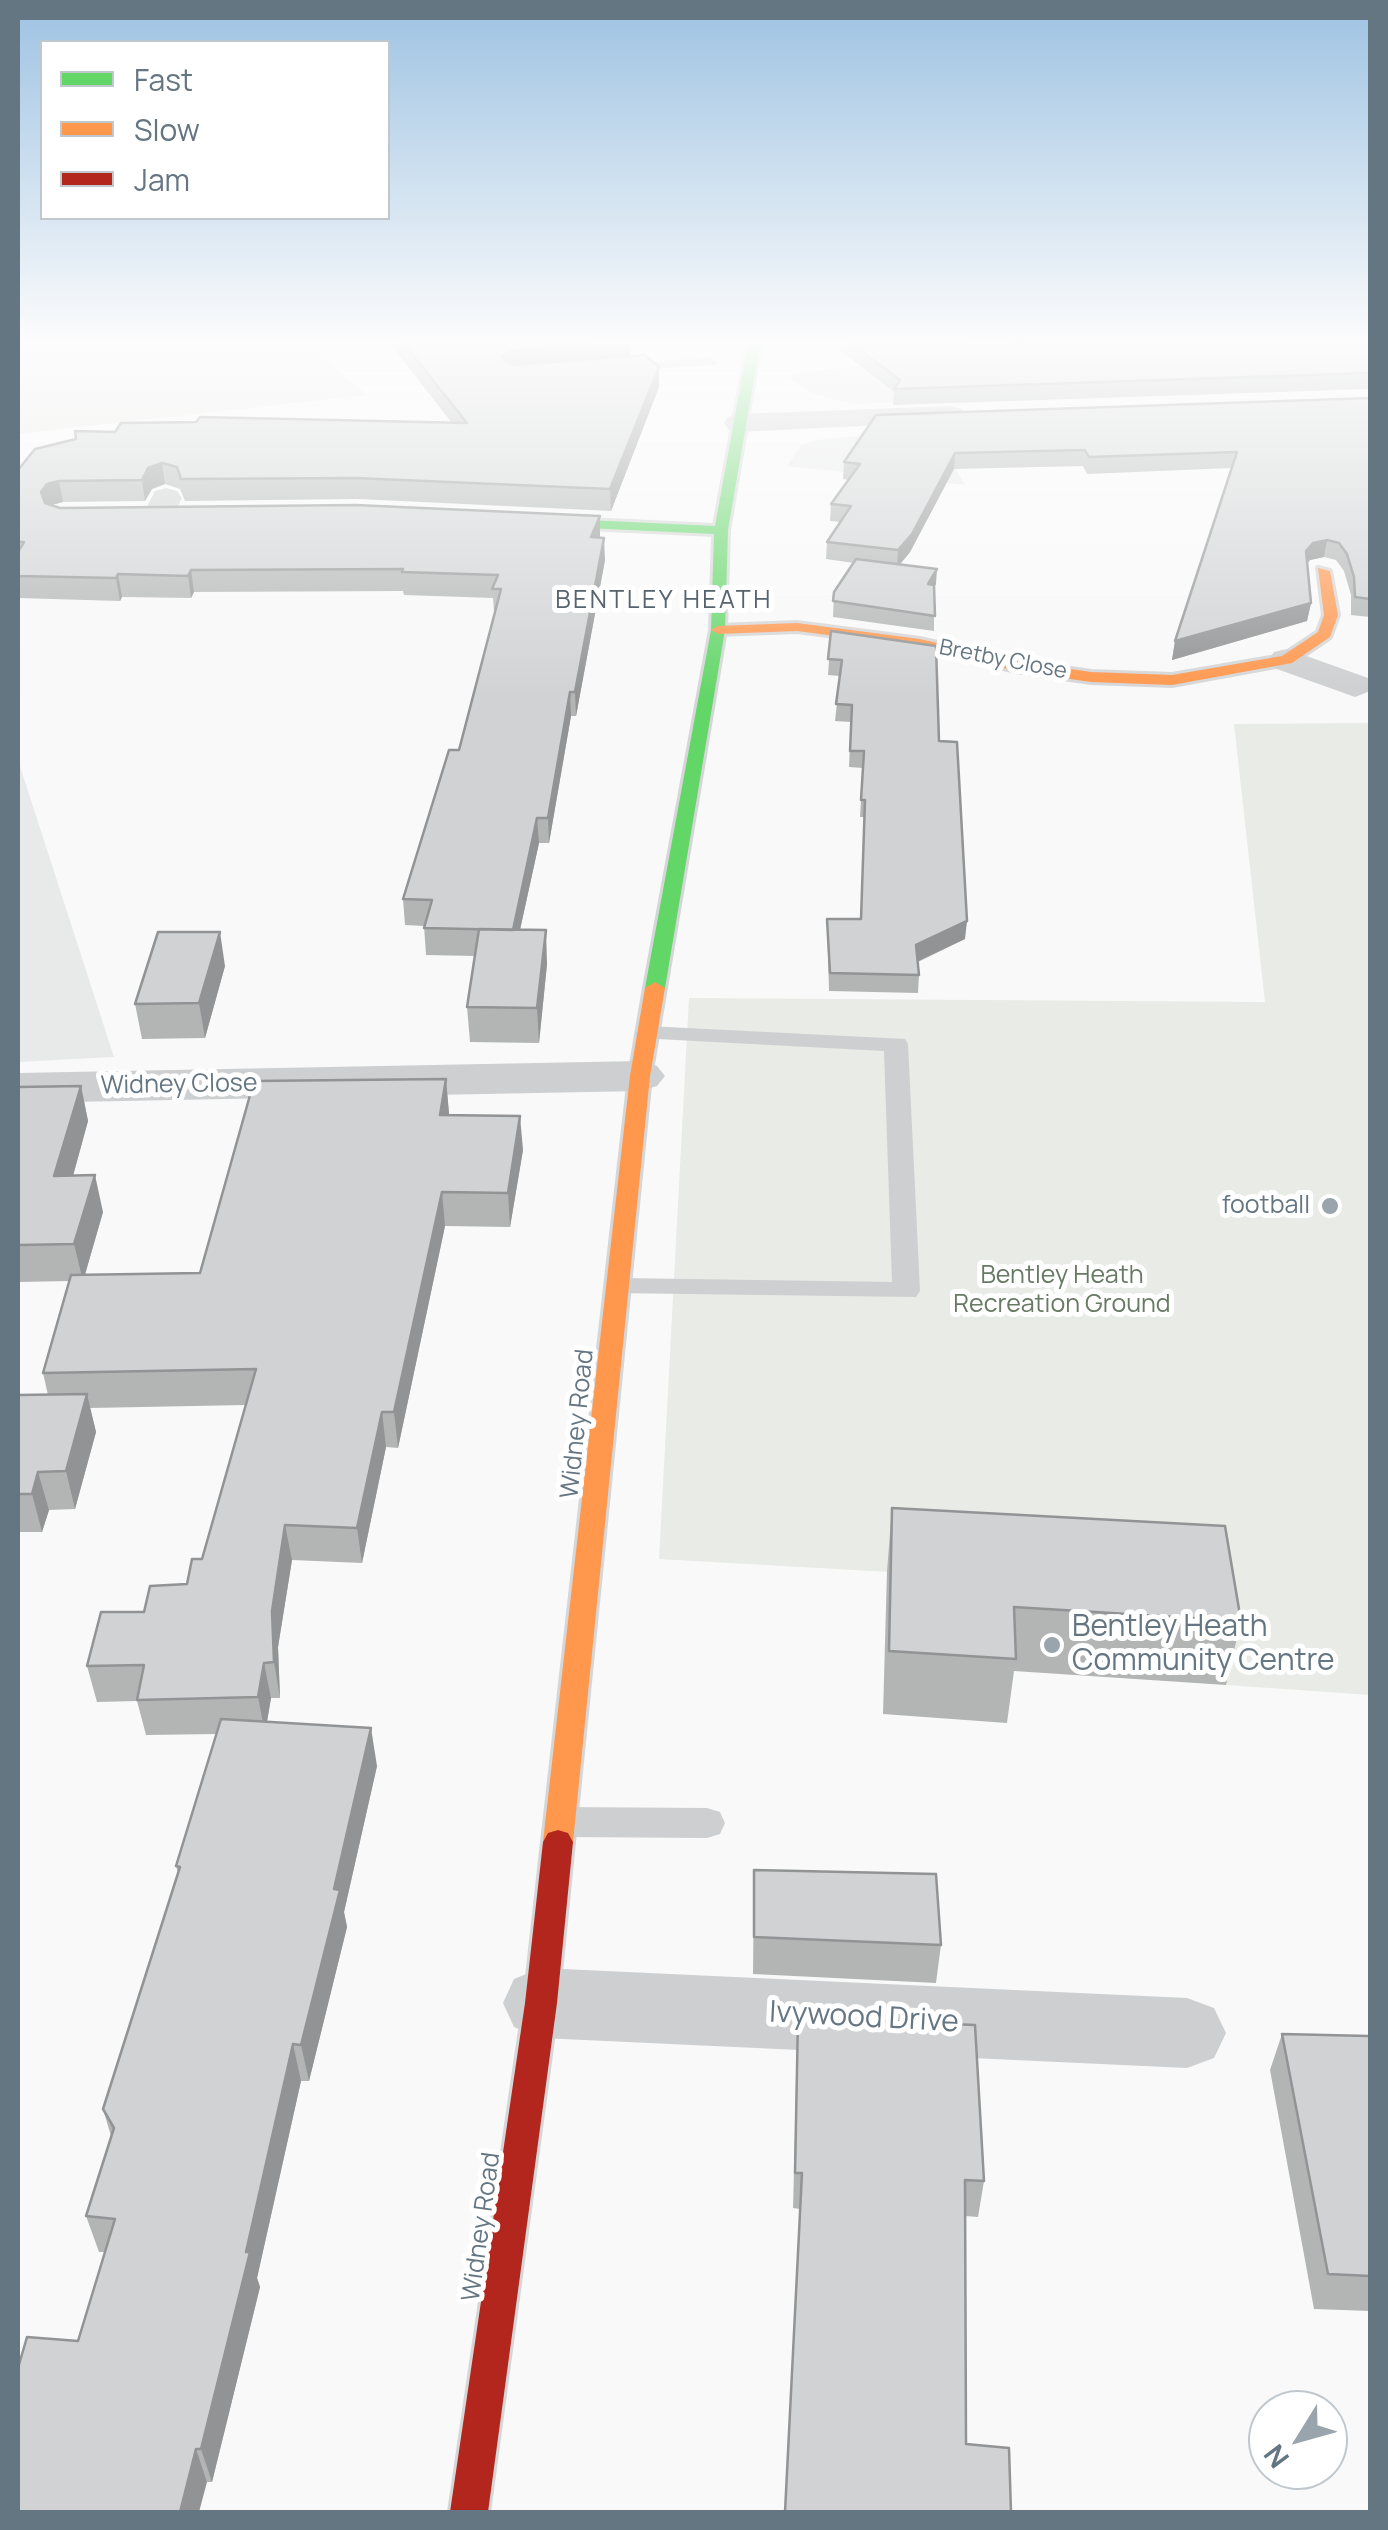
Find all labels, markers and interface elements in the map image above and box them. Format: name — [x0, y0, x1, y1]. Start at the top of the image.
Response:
legend — [40, 40, 390, 220]
text: Fast — [134, 59, 193, 100]
text: Slow — [134, 109, 200, 150]
text: Jam — [134, 159, 190, 200]
district label: BENTLEY HEATH — [555, 586, 773, 616]
street label: Bretby Close — [937, 635, 1069, 685]
street label: Widney Close — [100, 1069, 258, 1101]
place label: football — [1222, 1191, 1310, 1221]
marker: football — [1319, 1195, 1341, 1217]
park label: Bentley Heath Recreation Ground — [953, 1261, 1171, 1320]
street label: Widney Road — [555, 1348, 601, 1500]
place label: Bentley Heath Community Centre — [1072, 1610, 1335, 1680]
marker: Bentley Heath Community Centre — [1041, 1634, 1063, 1656]
street label: Ivywood Drive — [768, 1995, 960, 2041]
street label: Widney Road — [457, 2151, 507, 2303]
north arrow — [1248, 2390, 1348, 2490]
text: N — [1254, 2437, 1297, 2476]

